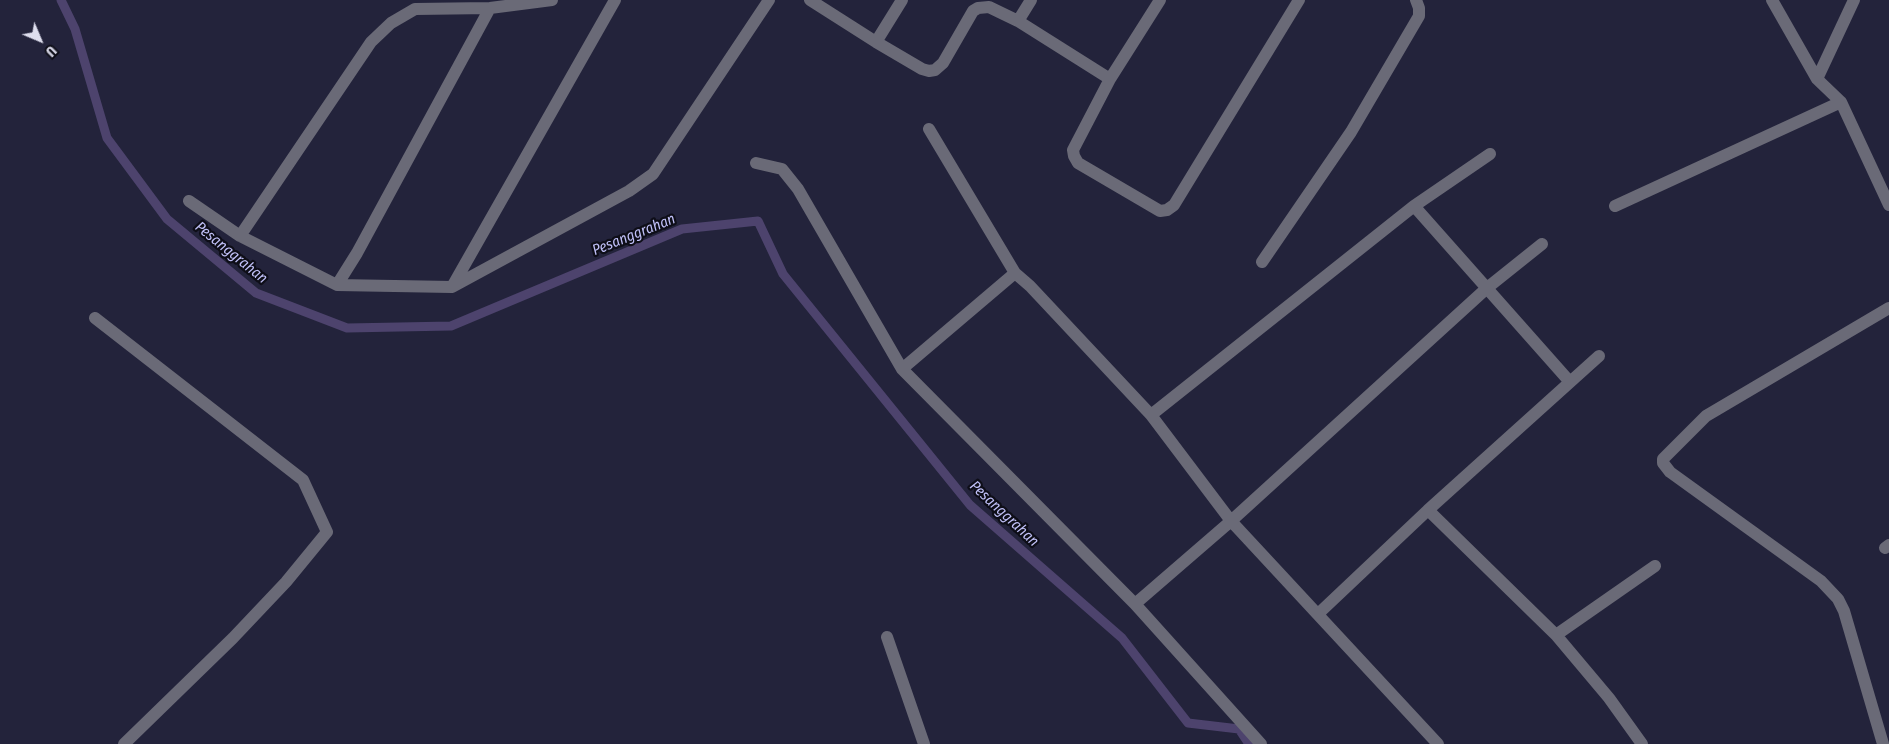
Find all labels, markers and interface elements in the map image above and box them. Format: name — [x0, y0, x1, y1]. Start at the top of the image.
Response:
north arrow — [15, 15, 65, 65]
text: U — [42, 42, 60, 60]
water label: Pesanggrahan — [590, 210, 678, 260]
water label: Pesanggrahan — [191, 218, 271, 288]
water label: Pesanggrahan — [966, 477, 1042, 551]

